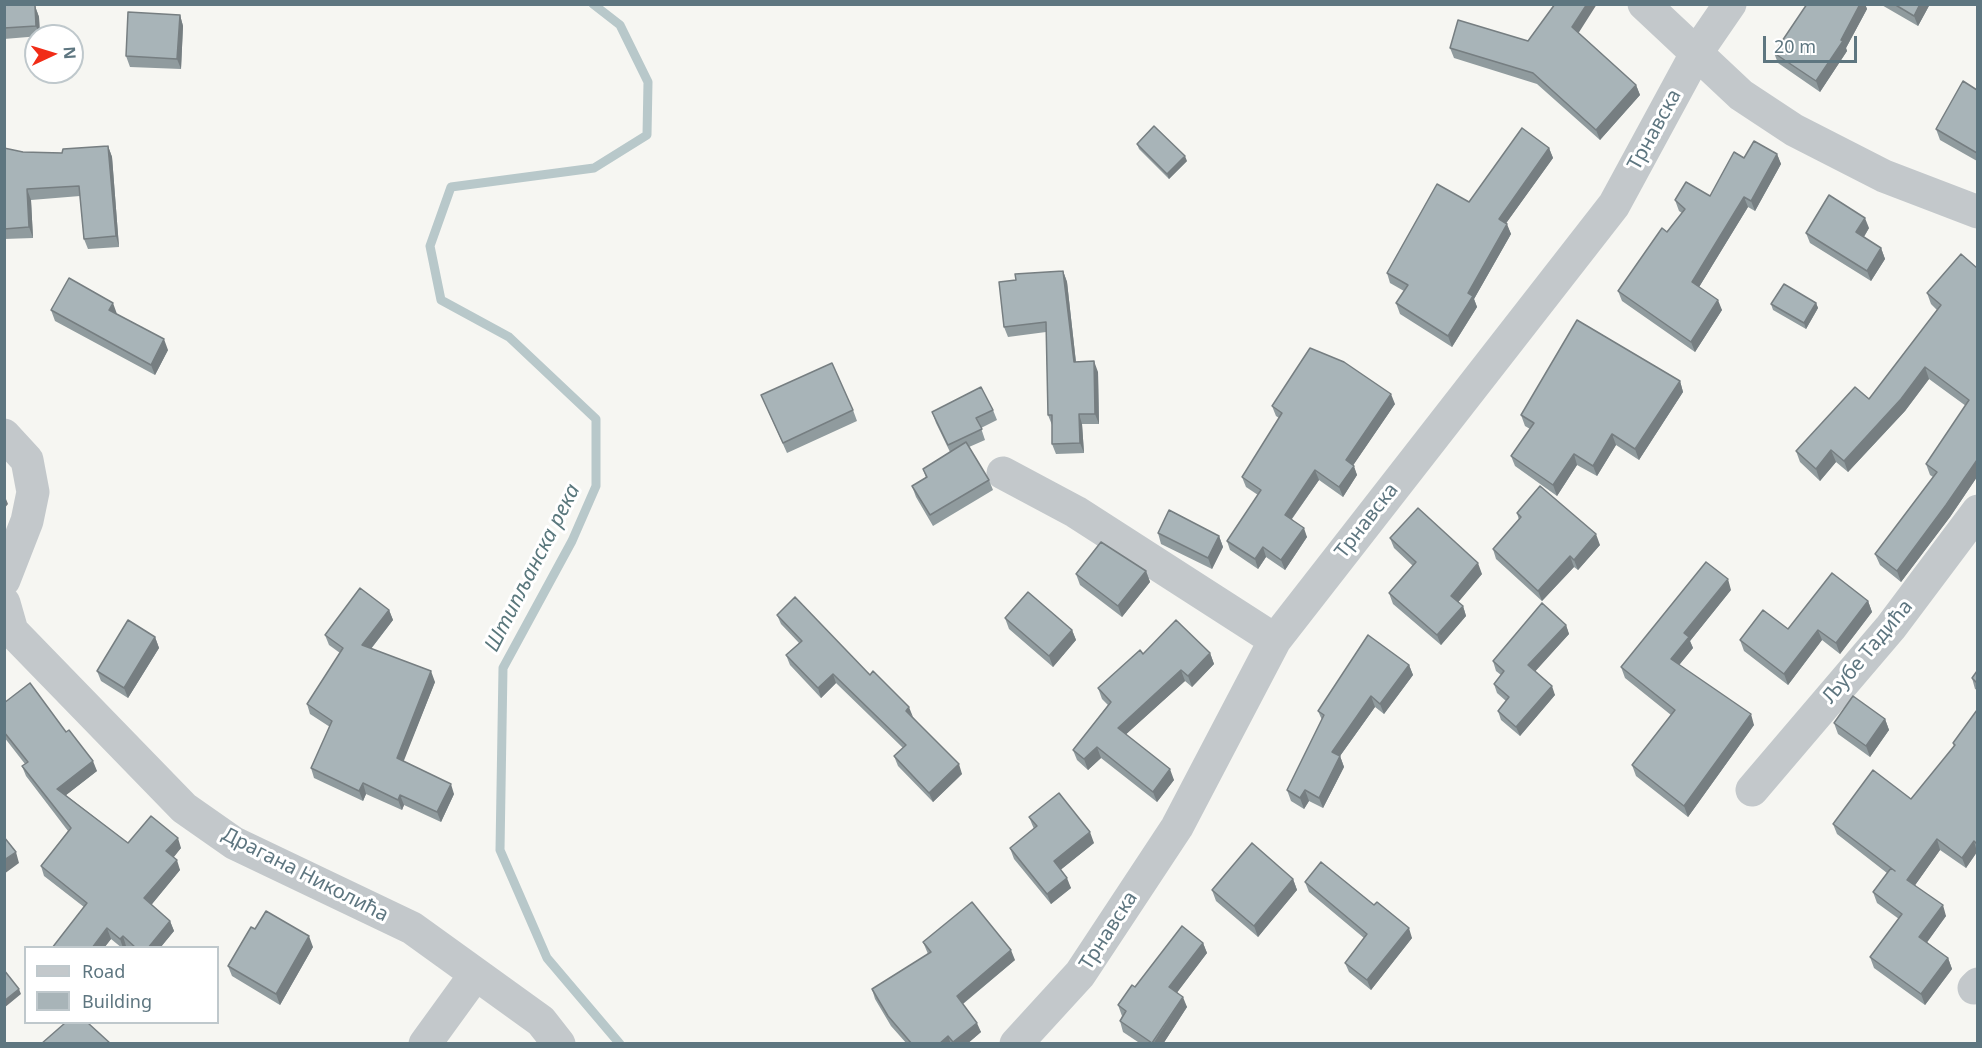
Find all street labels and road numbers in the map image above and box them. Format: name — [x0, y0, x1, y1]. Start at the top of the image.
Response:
street label: Трнавска — [1623, 85, 1687, 175]
street label: Трнавска — [1330, 479, 1404, 563]
street label: Љубе Тадића — [1818, 595, 1918, 709]
street label: Драгана Николића — [218, 823, 392, 927]
street label: Трнавска — [1075, 887, 1143, 975]

